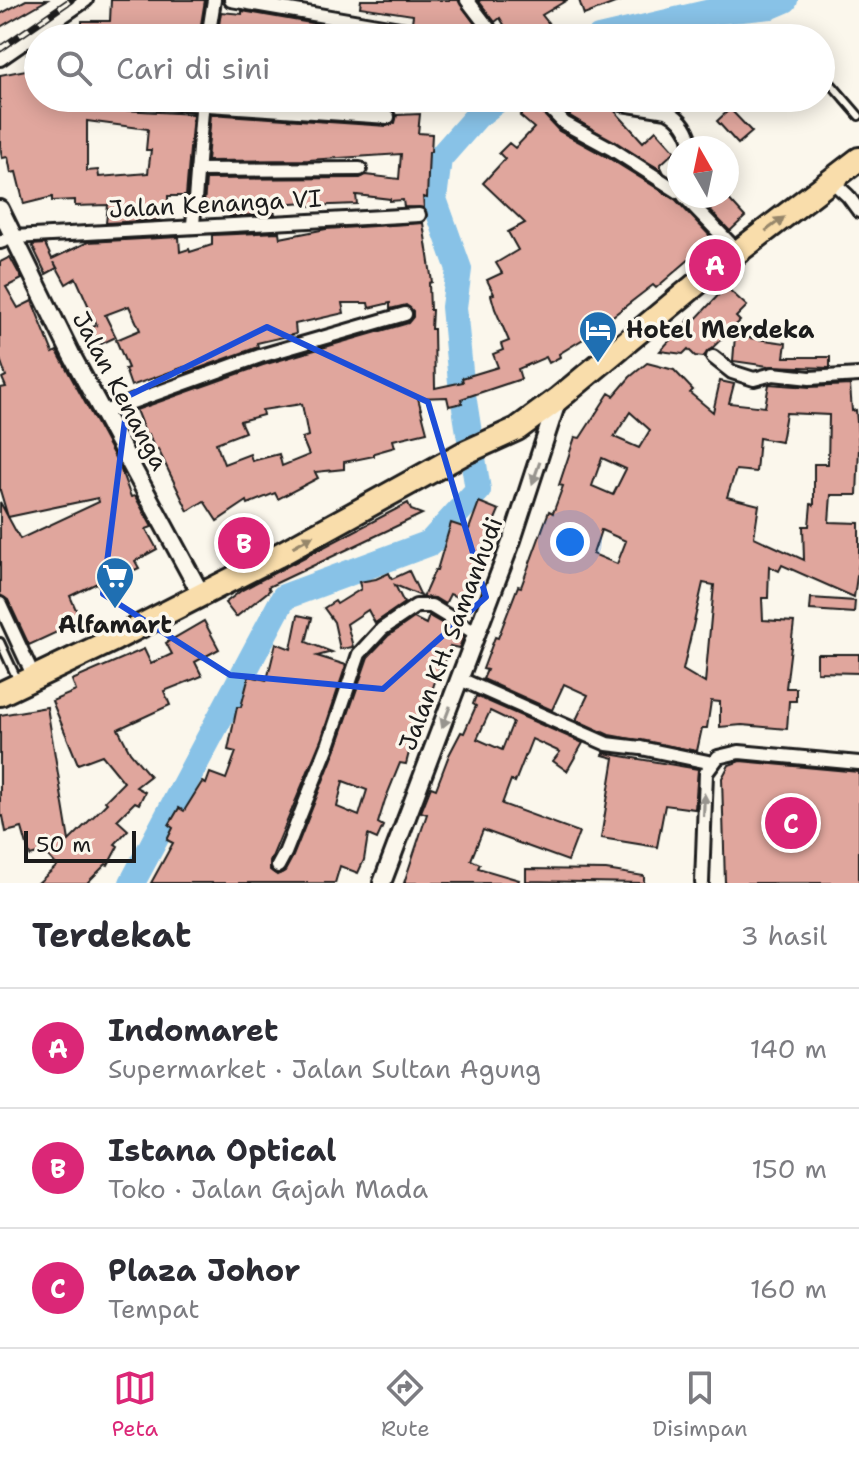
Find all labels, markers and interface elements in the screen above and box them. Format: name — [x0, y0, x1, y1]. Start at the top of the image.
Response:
search box — [24, 24, 835, 112]
icon: search — [52, 46, 96, 90]
text: Cari di sini — [116, 48, 271, 89]
north arrow — [667, 136, 739, 208]
street label: Jalan Kenanga VI — [108, 182, 322, 226]
one-way arrow — [765, 216, 785, 232]
pin: A — [689, 235, 741, 295]
street label: Jalan Kenanga — [65, 306, 175, 476]
hotel icon: Hotel Merdeka — [577, 309, 619, 364]
place label: Hotel Merdeka — [626, 314, 815, 346]
one-way arrow — [529, 462, 541, 486]
pin: B — [218, 513, 270, 573]
street label: Jalan KH. Samanhudi — [392, 513, 510, 755]
your location — [550, 522, 590, 562]
one-way arrow — [292, 534, 315, 548]
supermarket icon: Alfamart — [94, 555, 136, 610]
place label: Alfamart — [58, 609, 172, 641]
one-way arrow — [439, 706, 452, 730]
one-way arrow — [698, 792, 711, 817]
pin: C — [765, 793, 817, 853]
scale bar — [24, 827, 136, 863]
text: 50 m — [36, 830, 91, 859]
text: Terdekat — [32, 912, 191, 958]
text: 3 hasil — [741, 918, 827, 953]
text: Indomaret — [108, 1010, 278, 1051]
text: A — [48, 1031, 68, 1066]
text: 140 m — [750, 1031, 827, 1066]
text: Supermarket · Jalan Sultan Agung — [108, 1051, 541, 1086]
text: Istana Optical — [108, 1130, 337, 1171]
text: B — [50, 1151, 66, 1186]
text: 150 m — [751, 1151, 827, 1186]
text: Toko · Jalan Gajah Mada — [108, 1171, 428, 1206]
text: Plaza Johor — [108, 1250, 300, 1291]
text: C — [50, 1271, 66, 1306]
text: 160 m — [750, 1271, 827, 1306]
text: Tempat — [108, 1291, 200, 1326]
tab: Peta — [111, 1366, 158, 1443]
tab: Rute — [381, 1366, 430, 1443]
tab: Disimpan — [652, 1366, 748, 1443]

